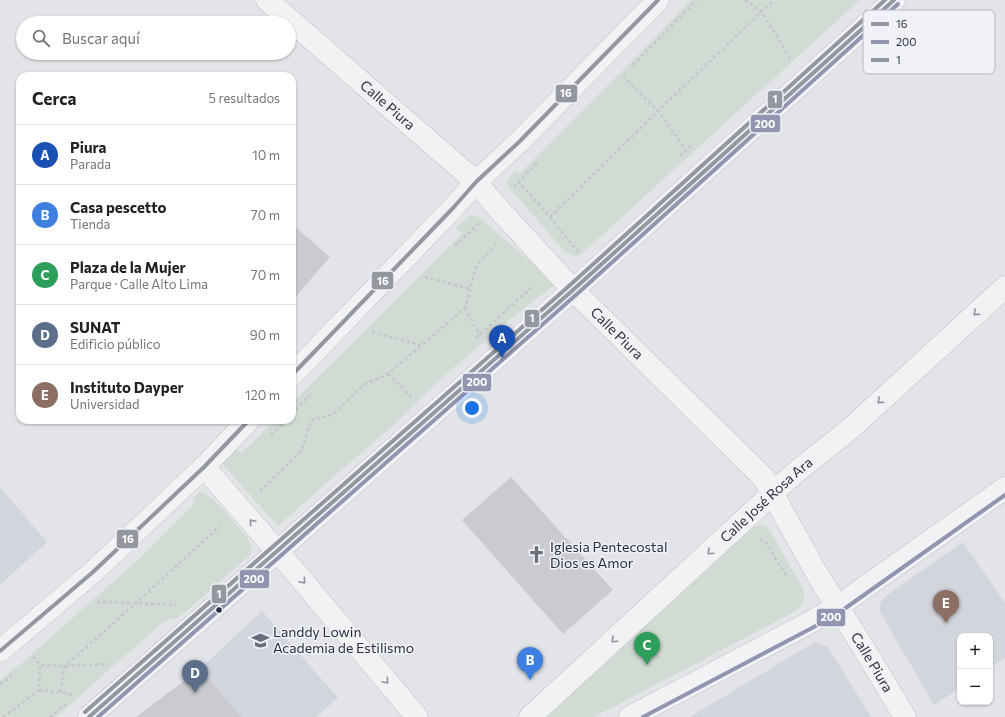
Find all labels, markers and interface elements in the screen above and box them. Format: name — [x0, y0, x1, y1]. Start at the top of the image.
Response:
legend — [863, 10, 995, 74]
search box — [16, 16, 296, 60]
text: 16 — [896, 17, 908, 30]
icon: search — [30, 27, 52, 49]
text: Buscar aquí — [62, 29, 140, 47]
text: 200 — [896, 35, 916, 48]
text: 1 — [896, 53, 901, 66]
street label: Calle Piura — [357, 76, 419, 133]
line badge: 16 — [555, 84, 578, 103]
text: 16 — [560, 86, 572, 99]
text: Cerca — [32, 88, 77, 109]
text: 5 resultados — [209, 90, 280, 106]
line badge: 1 — [767, 90, 783, 109]
text: 1 — [773, 92, 778, 105]
line badge: 200 — [750, 114, 781, 133]
text: 200 — [755, 117, 775, 130]
text: Piura — [70, 138, 106, 156]
text: A — [40, 147, 50, 163]
text: 10 m — [252, 147, 280, 163]
text: Parada — [70, 156, 111, 172]
text: Casa pescetto — [70, 198, 166, 216]
text: B — [41, 207, 49, 223]
text: 70 m — [251, 207, 280, 223]
text: Tienda — [70, 216, 110, 232]
text: Plaza de la Mujer — [70, 258, 186, 276]
text: C — [41, 267, 49, 283]
text: 70 m — [251, 267, 280, 283]
line badge: 16 — [371, 271, 394, 290]
text: 16 — [377, 274, 389, 287]
text: Parque · Calle Alto Lima — [70, 276, 208, 292]
street label: Calle Piura — [587, 303, 647, 363]
one-way arrow — [973, 308, 981, 316]
line badge: 1 — [524, 309, 540, 328]
text: 1 — [530, 311, 535, 324]
text: SUNAT — [70, 318, 120, 336]
pin: A — [489, 325, 515, 358]
text: D — [40, 327, 50, 343]
text: 90 m — [250, 327, 280, 343]
text: Edificio público — [70, 336, 161, 352]
line badge: 200 — [462, 373, 492, 392]
text: 200 — [467, 375, 487, 388]
text: Instituto Dayper — [70, 378, 184, 396]
text: E — [41, 387, 49, 403]
text: 120 m — [245, 387, 280, 403]
text: Universidad — [70, 396, 140, 412]
one-way arrow — [878, 396, 885, 403]
your location — [462, 398, 482, 418]
street label: Calle José Rosa Ara — [716, 453, 816, 546]
one-way arrow — [250, 519, 257, 526]
line badge: 16 — [116, 529, 139, 549]
text: 16 — [122, 532, 134, 545]
place label: Iglesia Pentecostal Dios es Amor — [550, 538, 667, 571]
church icon: Iglesia Pentecostal Dios es Amor — [527, 545, 547, 565]
one-way arrow — [707, 547, 715, 555]
line badge: 200 — [239, 569, 270, 589]
text: 200 — [244, 572, 264, 585]
one-way arrow — [298, 576, 305, 584]
line badge: 1 — [211, 584, 227, 604]
text: 1 — [217, 587, 222, 600]
pin: E — [933, 590, 959, 623]
unlabelled marker — [214, 605, 224, 615]
line badge: 200 — [816, 608, 846, 627]
text: 200 — [821, 610, 841, 623]
place label: Landdy Lowin Academia de Estilismo — [273, 623, 414, 656]
street label: Calle Piura — [848, 629, 897, 695]
school or university icon: Landdy Lowin Academia de Estilismo — [250, 630, 270, 650]
pin: C — [634, 632, 660, 665]
map controls — [957, 633, 993, 705]
button: + — [957, 633, 993, 669]
one-way arrow — [611, 635, 619, 643]
pin: B — [517, 647, 543, 680]
pin: D — [182, 660, 208, 693]
button: − — [957, 669, 993, 705]
one-way arrow — [382, 676, 389, 683]

